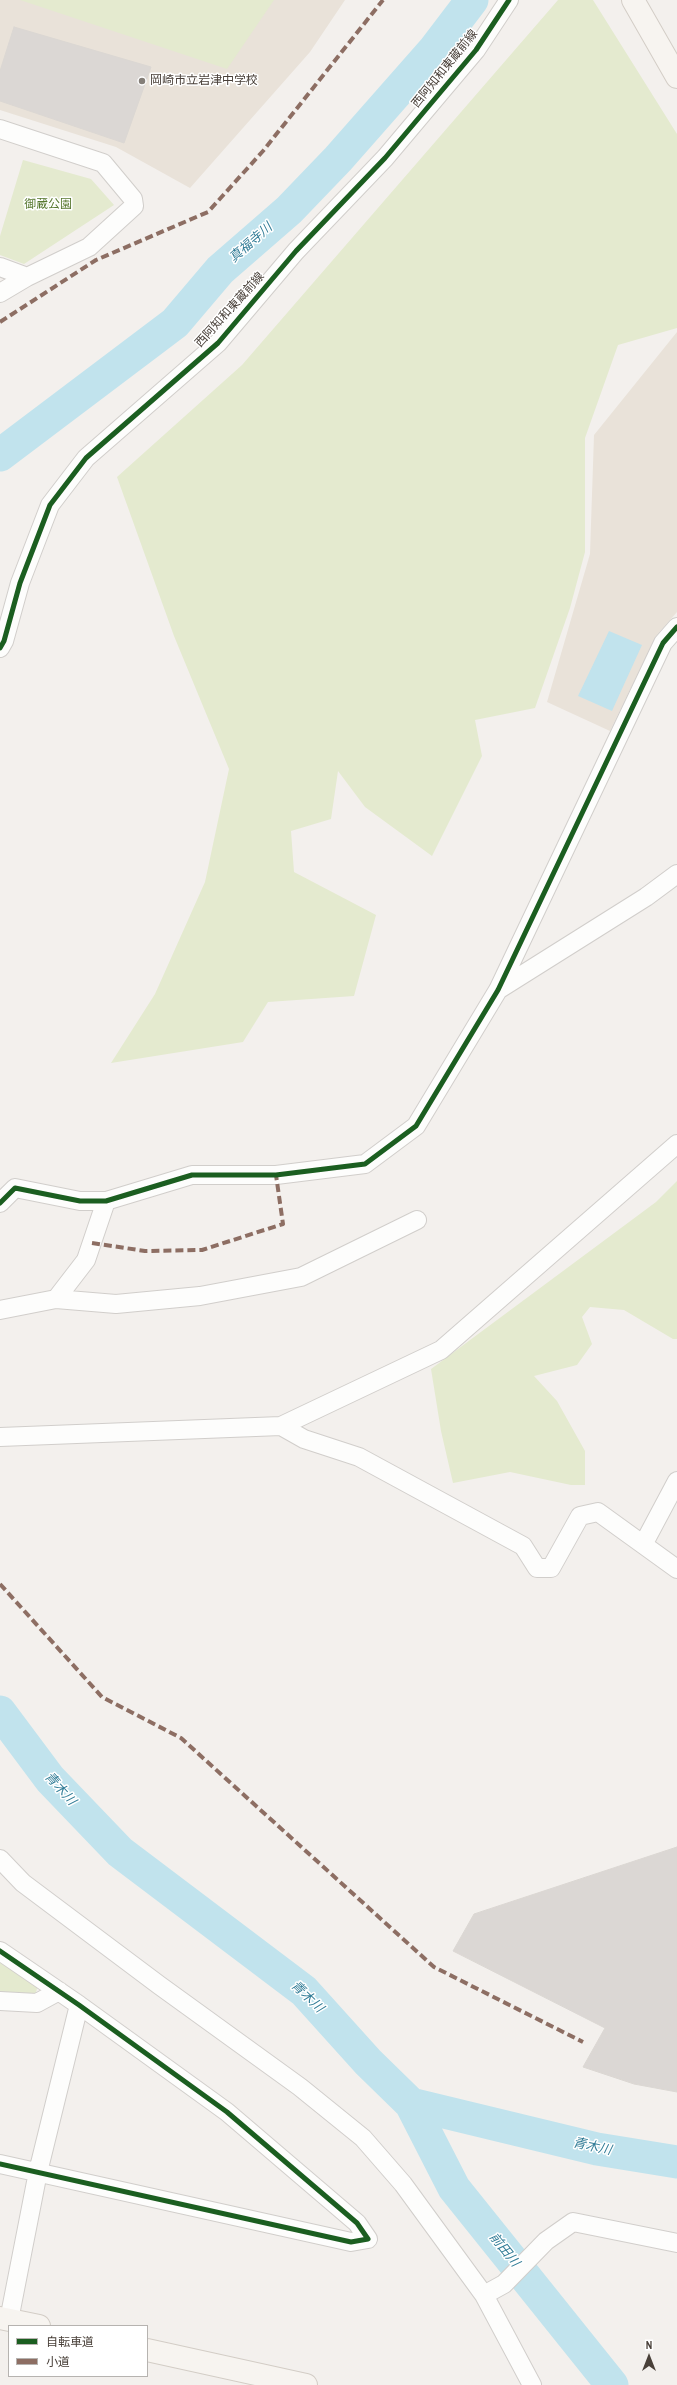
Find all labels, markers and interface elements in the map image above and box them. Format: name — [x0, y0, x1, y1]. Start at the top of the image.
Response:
street label: 西阿知和東蔵前線 — [409, 27, 481, 111]
place label: 岡崎市立岩津中学校 — [150, 74, 258, 88]
marker: 岡崎市立岩津中学校 — [137, 76, 147, 86]
park label: 御蔵公園 — [24, 198, 72, 212]
water label: 真福寺川 — [226, 220, 276, 266]
street label: 西阿知和東蔵前線 — [193, 270, 267, 350]
water label: 青木川 — [41, 1769, 79, 1809]
water label: 青木川 — [288, 1978, 326, 2016]
water label: 青木川 — [571, 2135, 613, 2159]
water label: 前田川 — [486, 2230, 522, 2270]
legend — [8, 2325, 148, 2377]
text: 自転車道 — [46, 2334, 94, 2350]
north arrow — [629, 2337, 669, 2377]
text: N — [646, 2338, 652, 2352]
text: 小道 — [46, 2354, 70, 2370]

